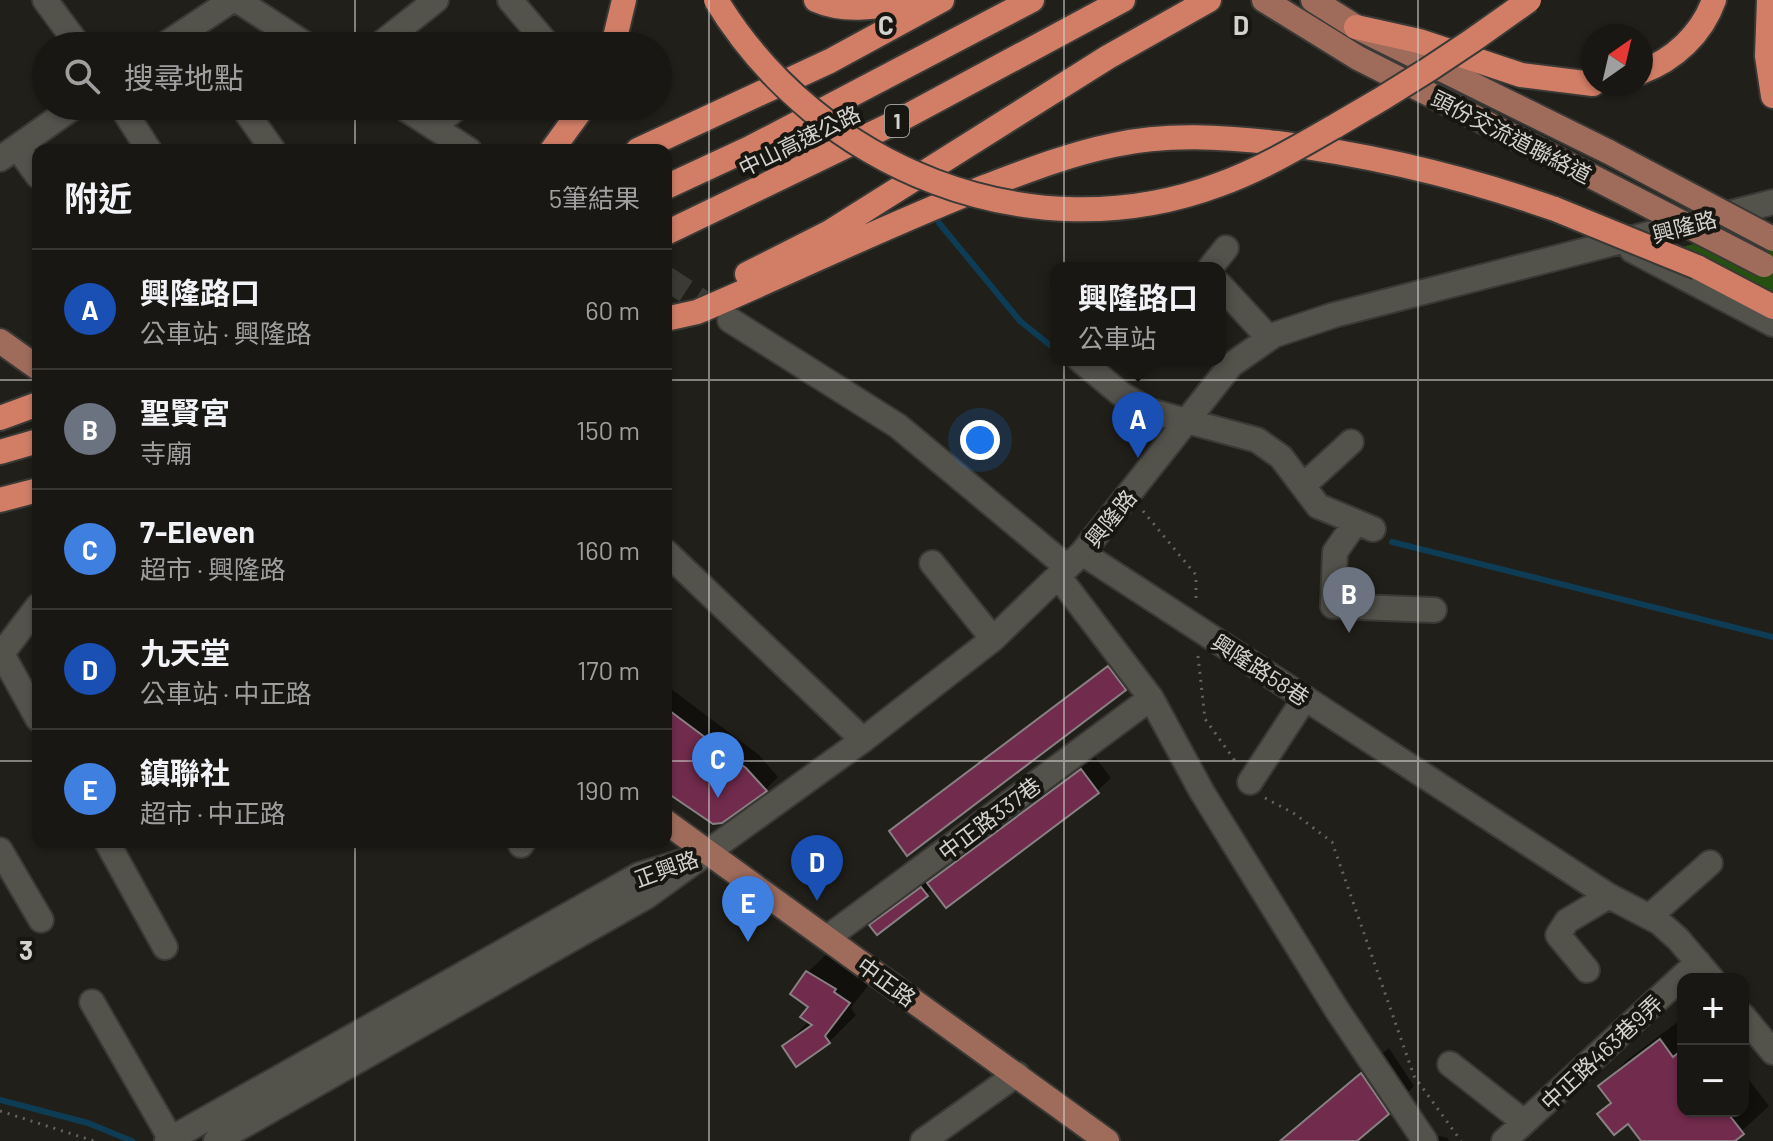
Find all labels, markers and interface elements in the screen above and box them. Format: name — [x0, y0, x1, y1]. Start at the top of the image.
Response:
text: C — [878, 9, 894, 40]
text: D — [1233, 9, 1249, 40]
north arrow — [1581, 24, 1653, 96]
search box — [32, 32, 672, 120]
icon: search — [60, 54, 104, 98]
text: 搜尋地點 — [124, 59, 244, 95]
street label: 頭份交流道聯絡道 — [1428, 84, 1596, 188]
street label: 中山高速公路 — [734, 99, 864, 181]
road number: 1 — [885, 105, 909, 137]
text: 附近 — [64, 177, 132, 218]
text: 5筆結果 — [549, 182, 640, 213]
street label: 興隆路 — [1649, 205, 1719, 247]
popup — [1050, 262, 1226, 366]
text: 興隆路口 — [140, 274, 260, 310]
text: 興隆路口 — [1078, 279, 1198, 315]
text: A — [81, 294, 99, 325]
text: 60 m — [585, 294, 640, 325]
text: 公車站 · 興隆路 — [140, 317, 312, 348]
text: 公車站 — [1078, 322, 1156, 353]
pin: A — [1112, 392, 1164, 458]
text: 聖賢宮 — [140, 394, 230, 430]
text: B — [82, 414, 98, 445]
text: 150 m — [576, 414, 640, 445]
your location — [960, 420, 1000, 460]
text: 寺廟 — [140, 437, 192, 468]
street label: 興隆路 — [1079, 484, 1141, 552]
text: 7-Eleven — [140, 513, 255, 549]
text: C — [82, 534, 98, 565]
text: 160 m — [576, 534, 640, 565]
text: 超市 · 興隆路 — [140, 553, 286, 584]
pin: B — [1323, 567, 1375, 633]
street label: 興隆路58巷 — [1207, 628, 1315, 710]
text: 九天堂 — [140, 634, 230, 670]
text: D — [82, 654, 98, 685]
text: 170 m — [577, 654, 640, 685]
text: 公車站 · 中正路 — [140, 677, 312, 708]
pin: C — [692, 732, 744, 798]
text: 鎮聯社 — [140, 754, 230, 790]
street label: 中正路337巷 — [933, 771, 1045, 865]
text: E — [82, 774, 98, 805]
text: 190 m — [576, 774, 640, 805]
text: 超市 · 中正路 — [140, 797, 286, 828]
pin: D — [791, 835, 843, 901]
street label: 正興路 — [631, 844, 701, 892]
pin: E — [722, 876, 774, 942]
text: 3 — [19, 934, 33, 965]
street label: 中正路 — [853, 951, 921, 1011]
map controls — [1677, 973, 1749, 1117]
button: + — [1677, 973, 1749, 1045]
street label: 中正路463巷9弄 — [1535, 989, 1667, 1115]
button: − — [1677, 1045, 1749, 1117]

